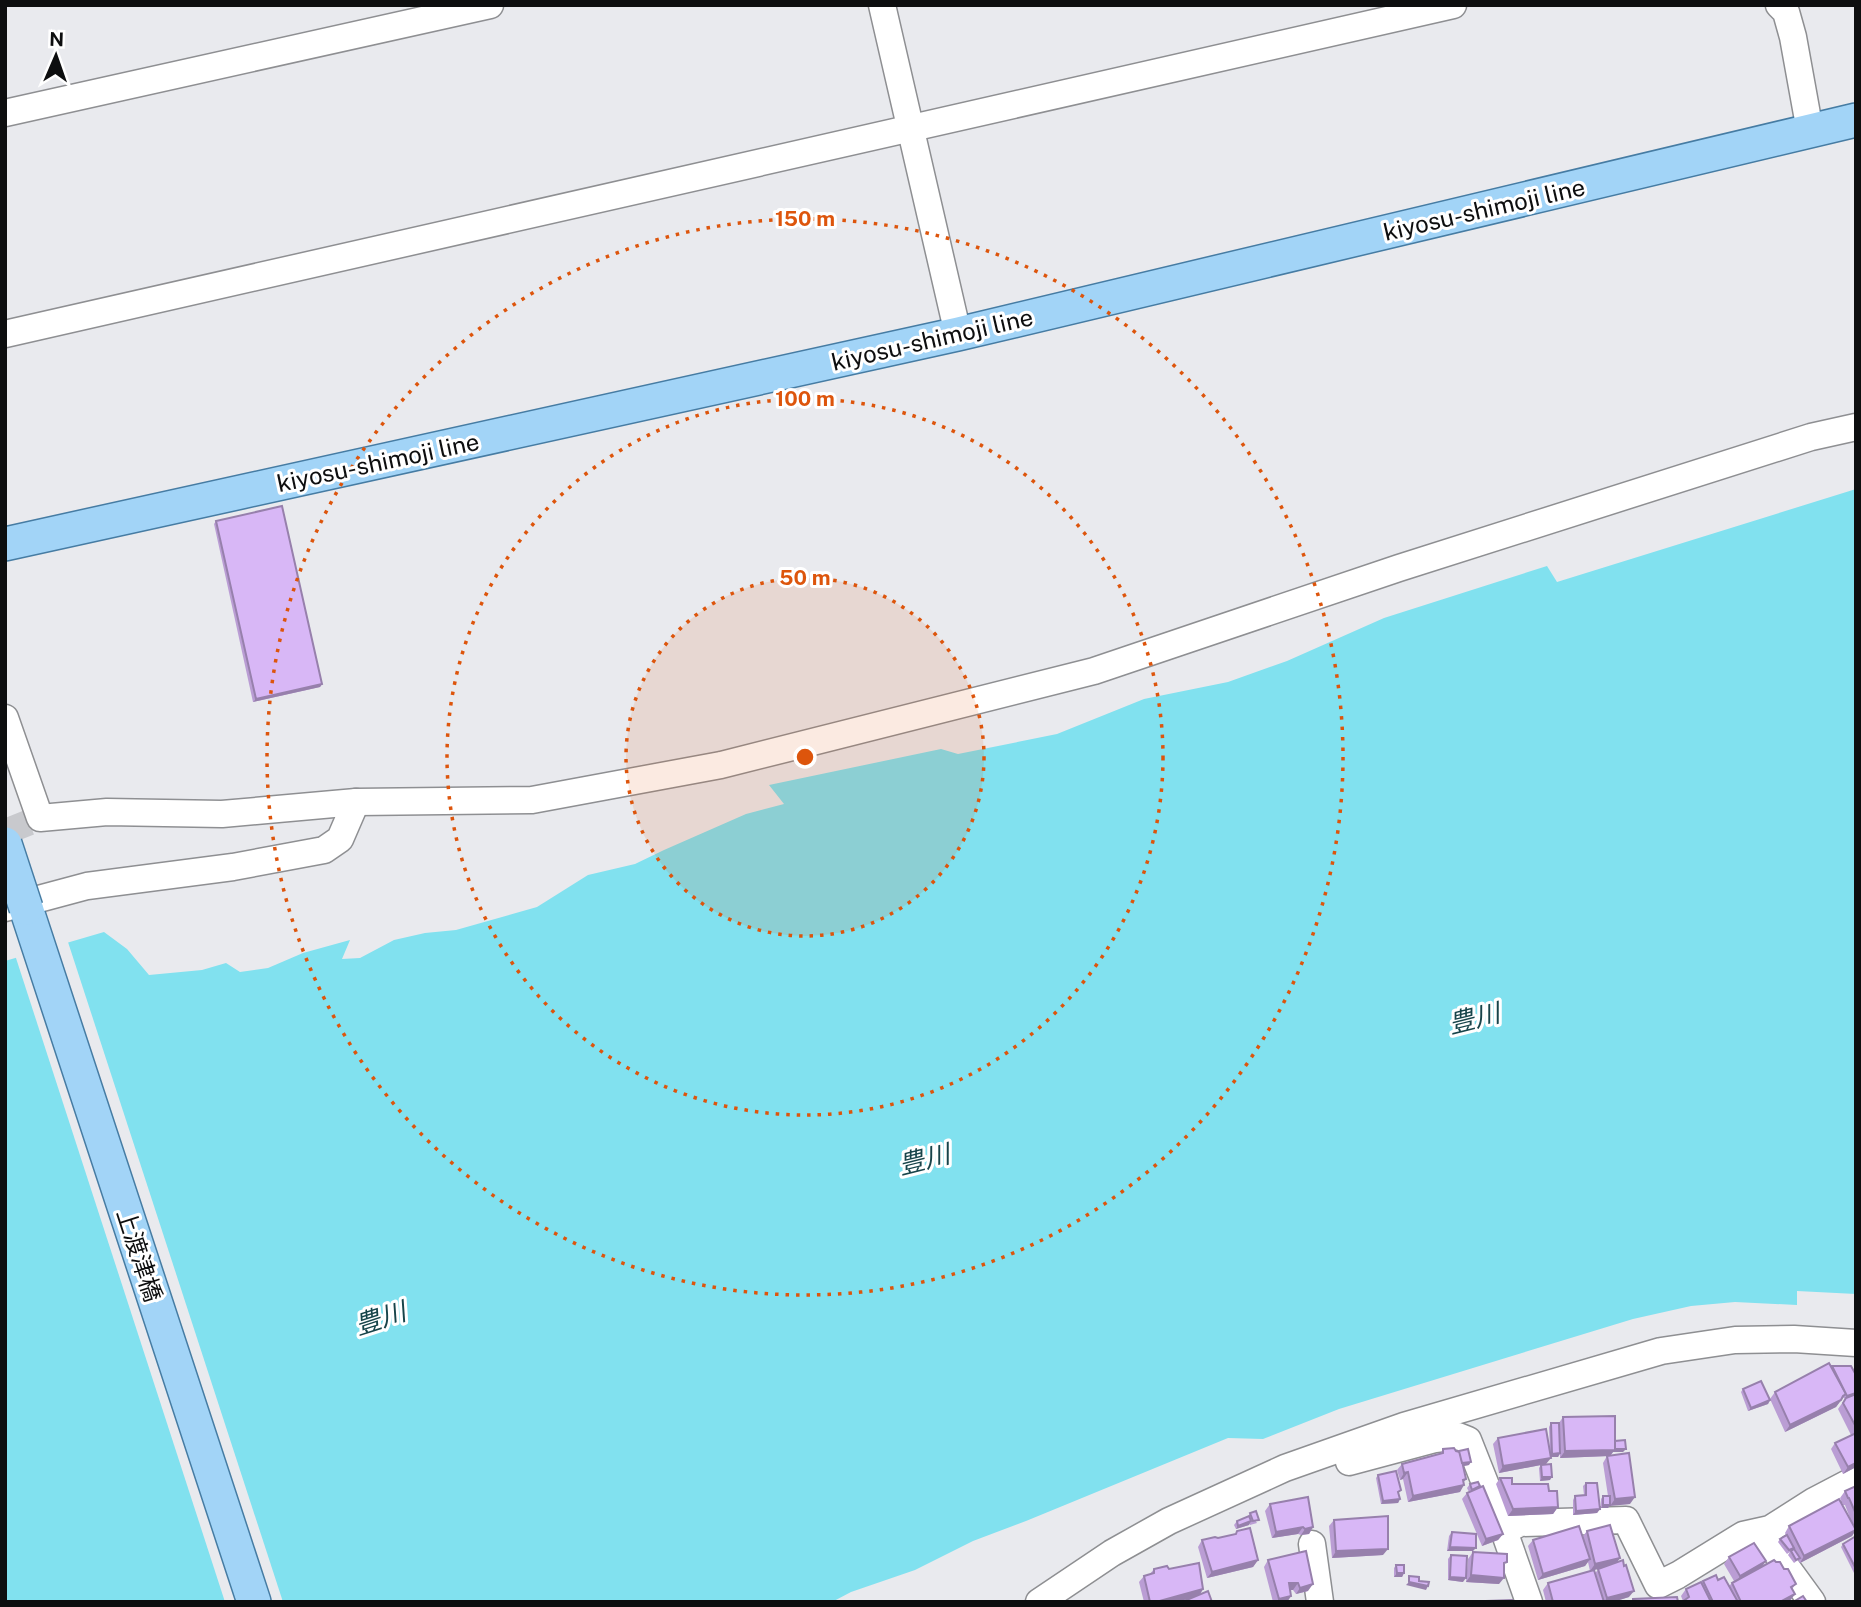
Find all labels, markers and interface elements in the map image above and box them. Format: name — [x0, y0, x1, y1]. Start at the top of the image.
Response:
north arrow — [21, 21, 91, 91]
text: N — [49, 28, 64, 50]
street label: kiyosu-shimoji line — [1380, 172, 1588, 246]
text: 150 m — [775, 206, 835, 231]
street label: kiyosu-shimoji line — [828, 302, 1036, 376]
text: 100 m — [775, 386, 835, 411]
street label: kiyosu-shimoji line — [274, 427, 482, 497]
text: 50 m — [779, 565, 831, 590]
centre of rings — [793, 745, 817, 769]
water label: 豊川 — [1445, 996, 1506, 1039]
water label: 豊川 — [895, 1137, 956, 1180]
street label: 上渡津橋 — [112, 1205, 168, 1305]
water label: 豊川 — [350, 1294, 412, 1341]

